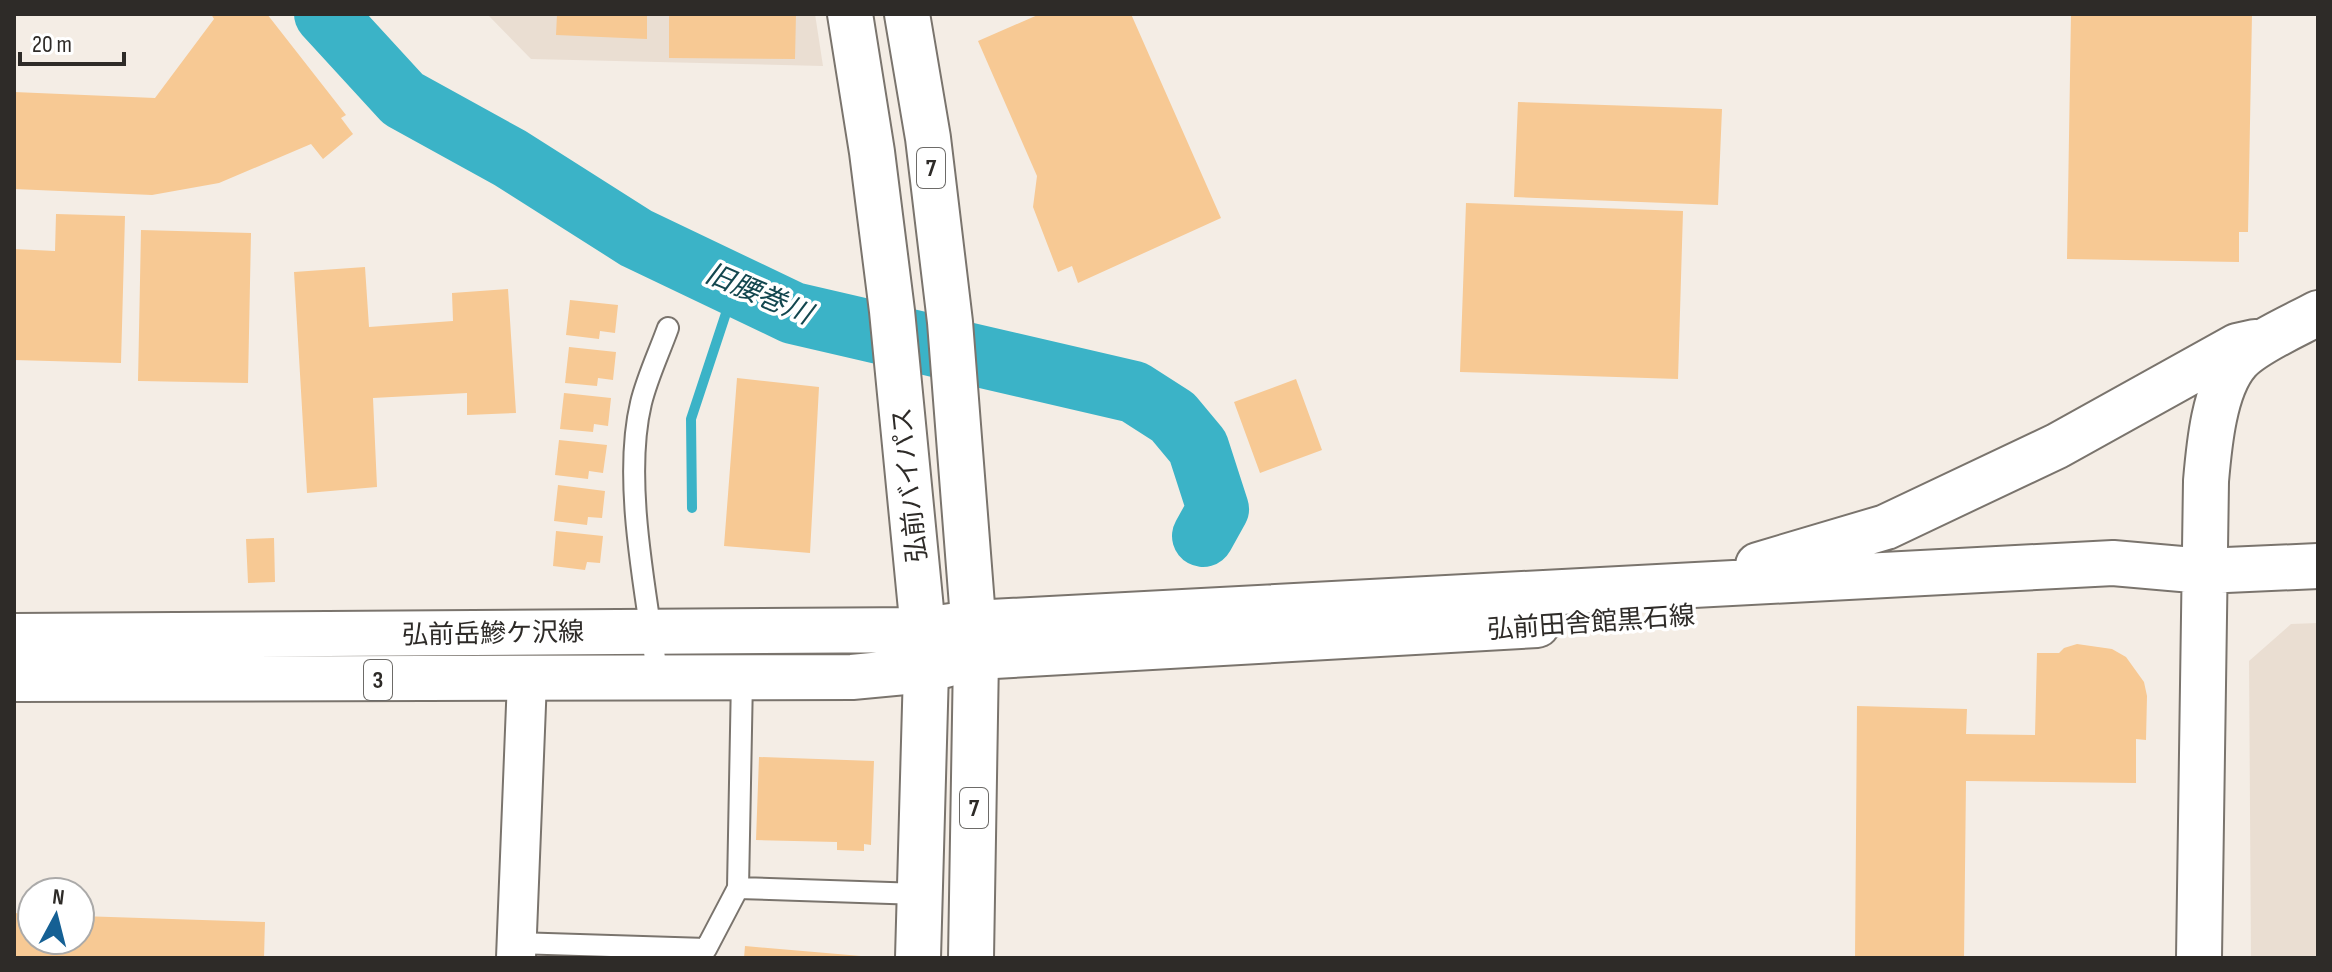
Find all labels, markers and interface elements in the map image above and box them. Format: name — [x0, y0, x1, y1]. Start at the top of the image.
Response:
scale bar — [20, 16, 124, 66]
text: 20 m — [32, 30, 72, 59]
road number: 7 — [917, 148, 945, 188]
water label: 旧腰巻川 — [700, 257, 819, 333]
street label: 弘前バイパス — [887, 406, 934, 564]
street label: 弘前田舎館黒石線 — [1486, 601, 1696, 646]
street label: 弘前岳鰺ケ沢線 — [402, 617, 584, 652]
road number: 3 — [364, 660, 392, 700]
road number: 7 — [960, 788, 988, 828]
north arrow — [16, 876, 96, 956]
text: N — [51, 884, 66, 912]

